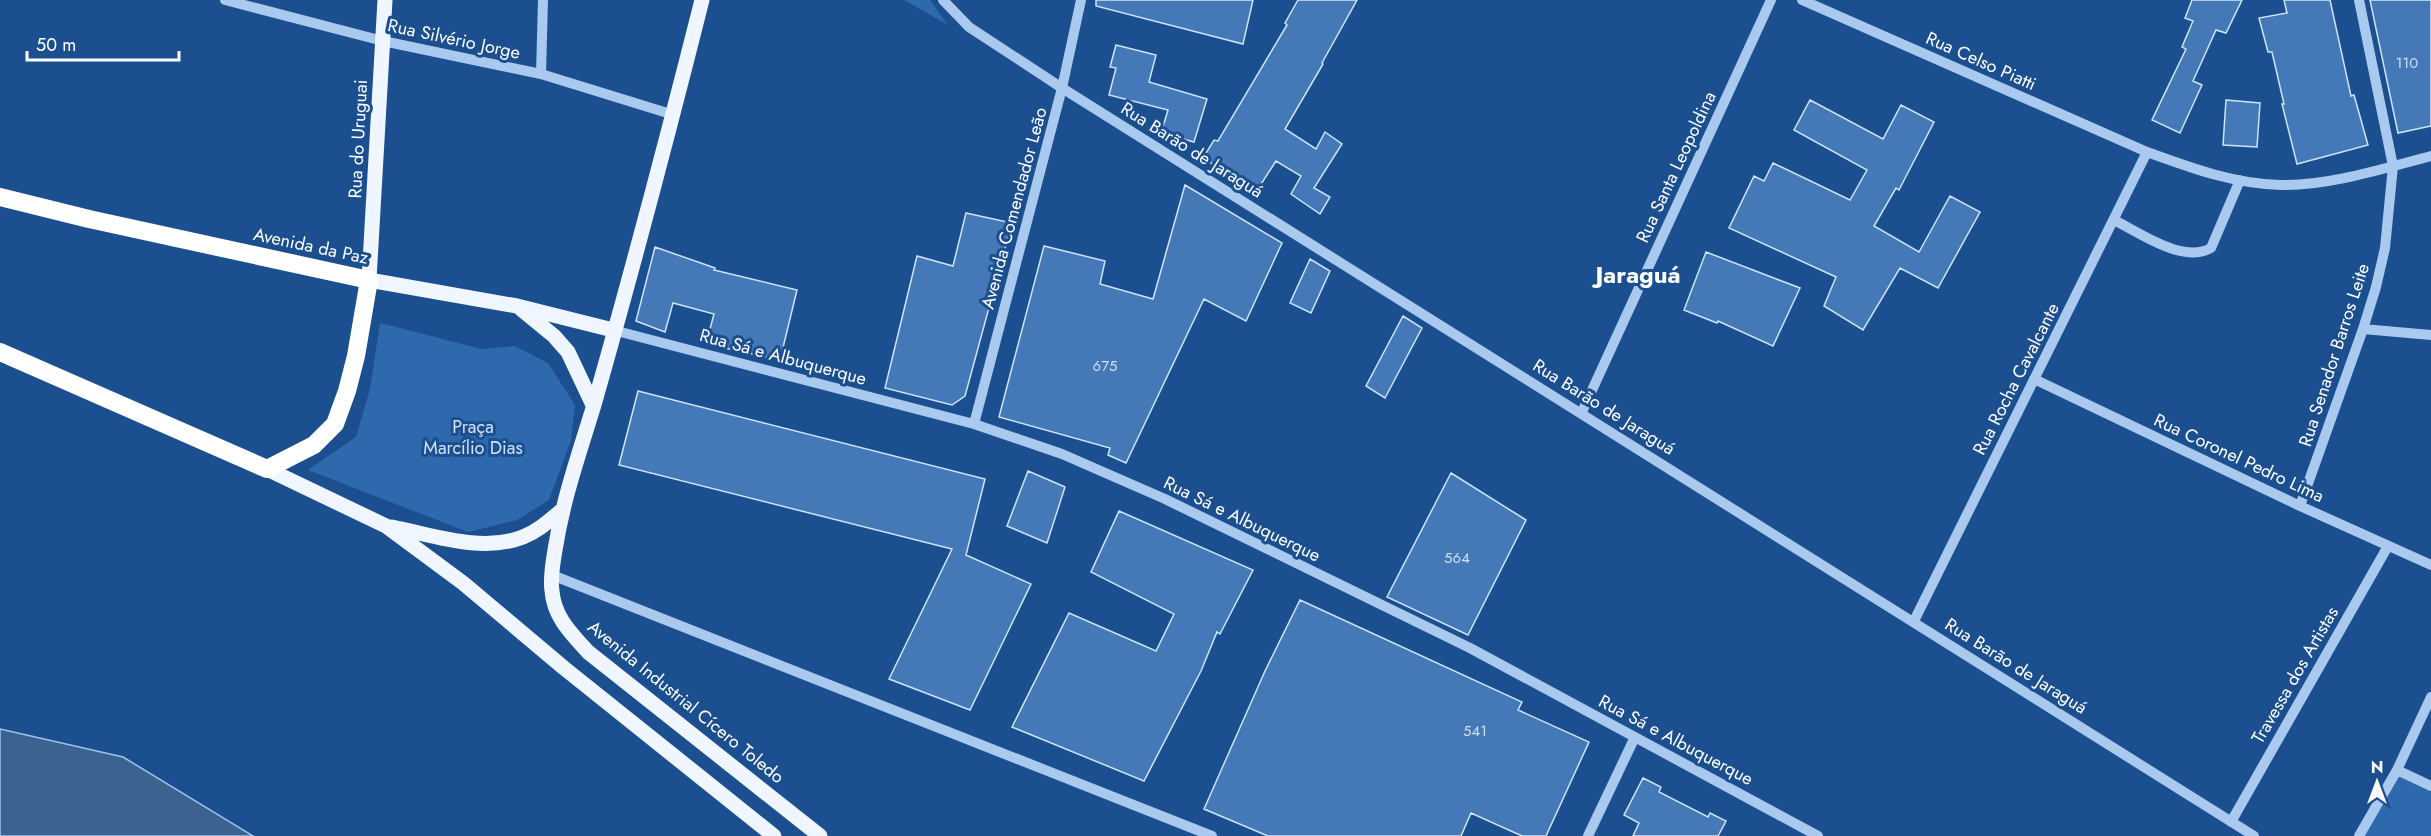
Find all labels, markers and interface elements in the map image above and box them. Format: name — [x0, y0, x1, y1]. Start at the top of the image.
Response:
street label: Rua Silvério Jorge — [385, 12, 523, 66]
scale bar — [27, 24, 178, 62]
street label: Rua Celso Piatti — [1922, 25, 2040, 97]
text: 50 m — [36, 32, 76, 58]
house number: 110 — [2396, 52, 2418, 74]
street label: Rua do Uruguai — [342, 79, 374, 199]
street label: Rua Santa Leopoldina — [1629, 87, 1723, 247]
street label: Rua Barão de Jaraguá — [1116, 96, 1268, 204]
street label: Avenida Comendador Leão — [975, 104, 1053, 312]
street label: Avenida da Paz — [251, 221, 372, 271]
district label: Jaraguá — [1591, 257, 1681, 292]
street label: Rua Senador Barros Leite — [2292, 260, 2376, 450]
street label: Rua Rocha Cavalcante — [1966, 298, 2066, 460]
street label: Rua Sá e Albuquerque — [697, 322, 869, 392]
street label: Rua Barão de Jaraguá — [1528, 353, 1680, 461]
house number: 675 — [1093, 355, 1117, 377]
street label: Rua Coronel Pedro Lima — [2150, 407, 2328, 509]
park label: Praça Marcílio Dias — [423, 414, 523, 461]
street label: Rua Sá e Albuquerque — [1159, 470, 1325, 568]
house number: 564 — [1444, 547, 1470, 569]
street label: Travessa dos Artistas — [2245, 602, 2345, 748]
street label: Rua Barão de Jaraguá — [1940, 612, 2092, 720]
street label: Avenida Industrial Cícero Toledo — [582, 614, 790, 790]
street label: Rua Sá e Albuquerque — [1594, 688, 1758, 792]
house number: 541 — [1463, 720, 1487, 742]
north arrow — [2347, 752, 2407, 812]
text: N — [2371, 756, 2383, 779]

